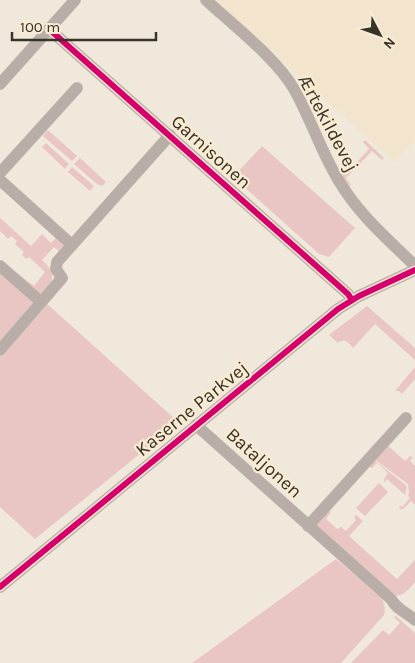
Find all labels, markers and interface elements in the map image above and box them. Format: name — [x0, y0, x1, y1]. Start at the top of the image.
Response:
scale bar — [12, 10, 156, 42]
north arrow — [355, 10, 405, 60]
text: 100 m — [20, 18, 60, 36]
text: N — [380, 34, 399, 53]
street label: Ærtekildevej — [293, 70, 363, 176]
street label: Garnisonen — [167, 110, 255, 194]
street label: Kaserne Parkvej — [131, 357, 253, 461]
street label: Bataljonen — [222, 423, 306, 503]

